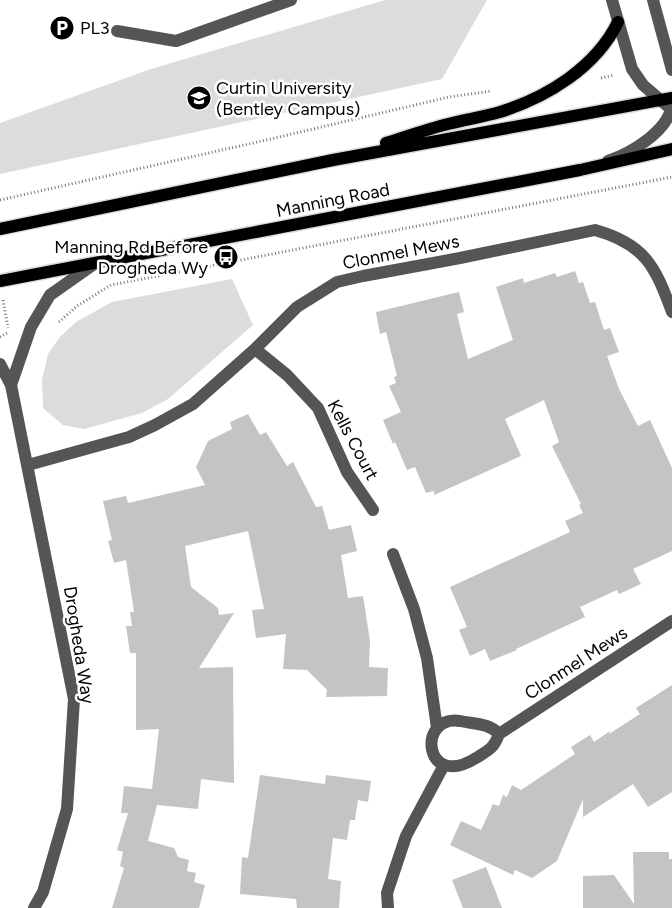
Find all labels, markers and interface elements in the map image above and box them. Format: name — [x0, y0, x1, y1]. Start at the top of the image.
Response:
parking icon: PL3 — [49, 15, 75, 41]
place label: PL3 — [80, 17, 110, 39]
place label: Curtin University (Bentley Campus) — [216, 77, 360, 120]
school or university icon: Curtin University (Bentley Campus) — [186, 85, 212, 111]
street label: Manning Road — [274, 178, 392, 222]
street label: Clonmel Mews — [341, 230, 461, 274]
place label: Manning Rd Before Drogheda Wy — [54, 236, 209, 279]
bus stop icon: Manning Rd Before Drogheda Wy — [213, 244, 239, 270]
street label: Kells Court — [323, 396, 383, 484]
street label: Drogheda Way — [59, 585, 99, 706]
street label: Clonmel Mews — [520, 622, 632, 704]

